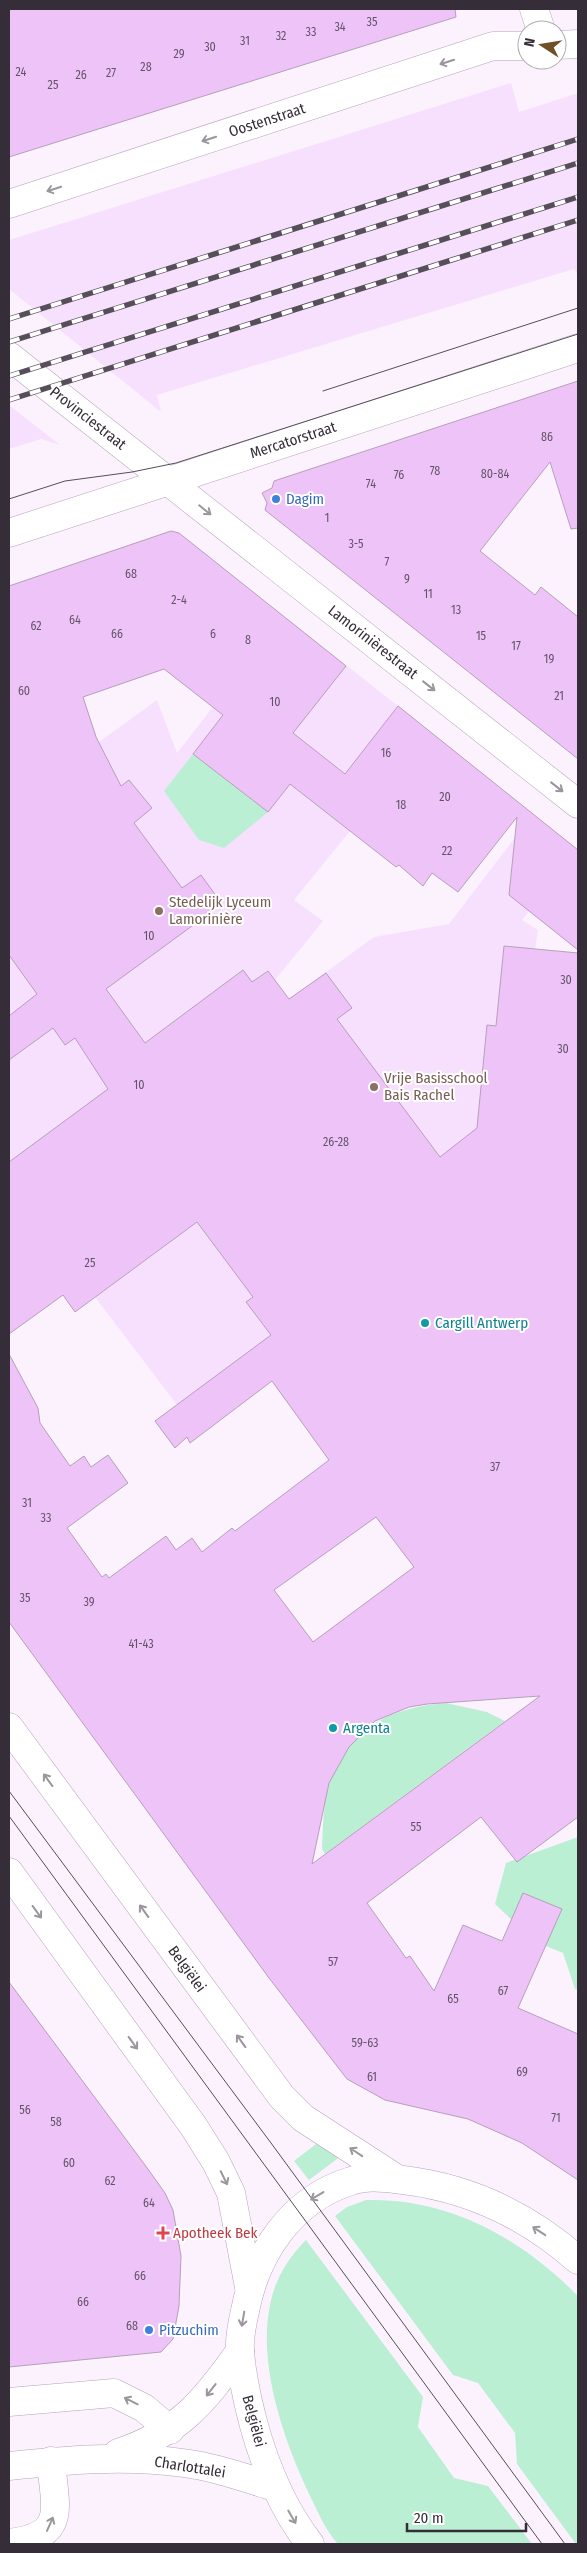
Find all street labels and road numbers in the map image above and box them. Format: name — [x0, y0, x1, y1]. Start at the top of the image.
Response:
street label: Oostenstraat — [226, 99, 308, 141]
street label: Provinciestraat — [46, 383, 130, 453]
street label: Mercatorstraat — [248, 418, 339, 462]
street label: Lamorinièrestraat — [324, 601, 422, 683]
street label: Belgiëlei — [164, 1942, 210, 1996]
street label: Belgiëlei — [238, 2393, 270, 2449]
street label: Charlottalei — [153, 2453, 227, 2481]

